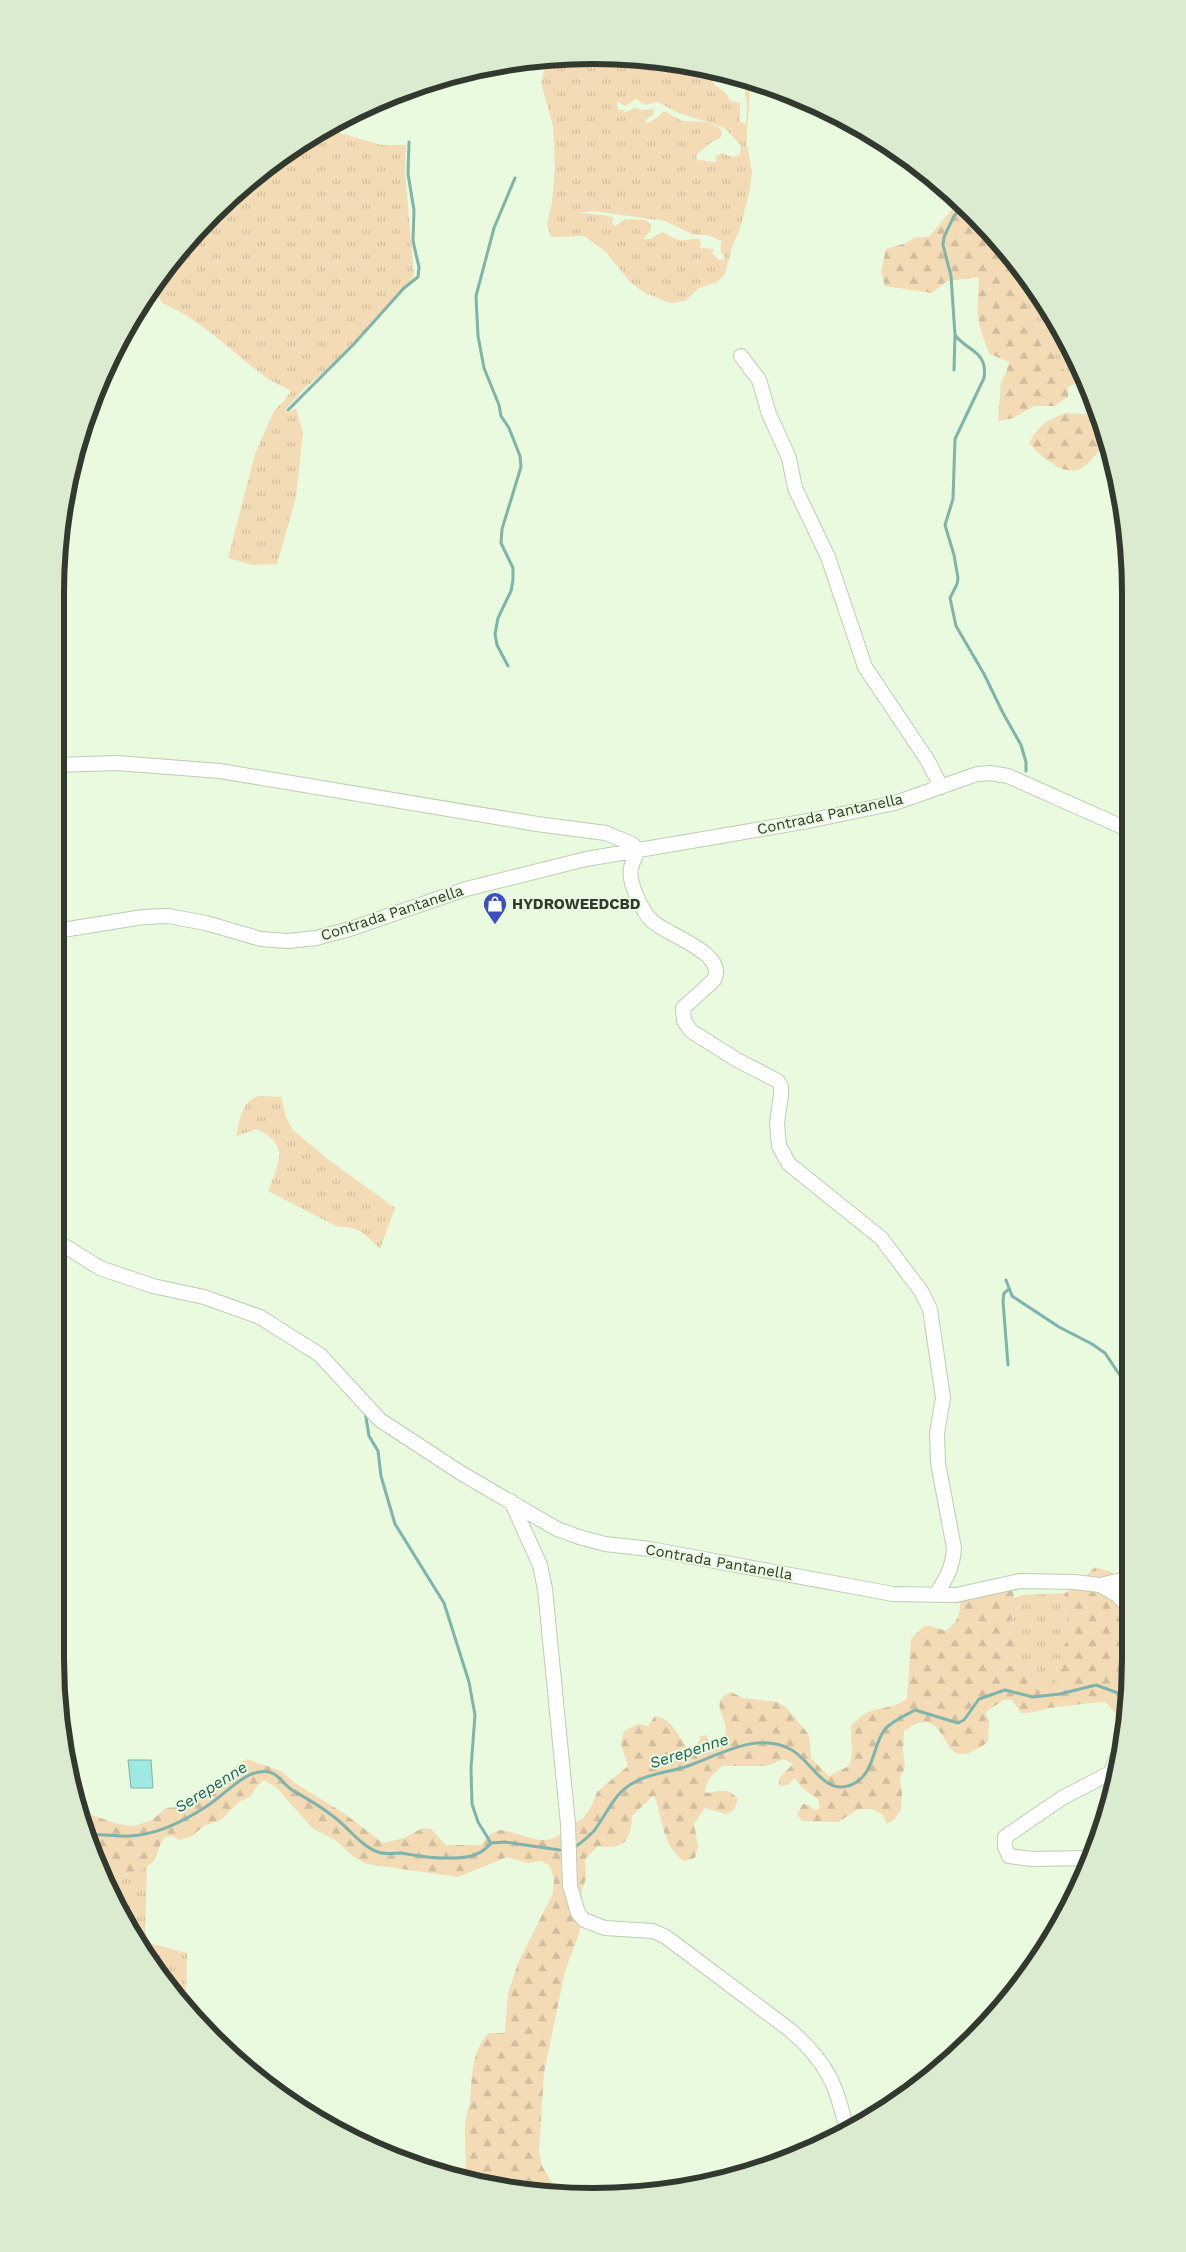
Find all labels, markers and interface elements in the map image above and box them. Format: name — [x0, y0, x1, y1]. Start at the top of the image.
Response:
street label: Contrada Pantanella — [755, 790, 905, 838]
street label: Contrada Pantanella — [318, 881, 466, 945]
shop icon: HYDROWEEDCBD — [482, 891, 508, 925]
place label: HYDROWEEDCBD — [512, 895, 641, 913]
street label: Contrada Pantanella — [644, 1540, 794, 1584]
water label: Serepenne — [647, 1729, 731, 1773]
water label: Serepenne — [171, 1757, 251, 1817]

